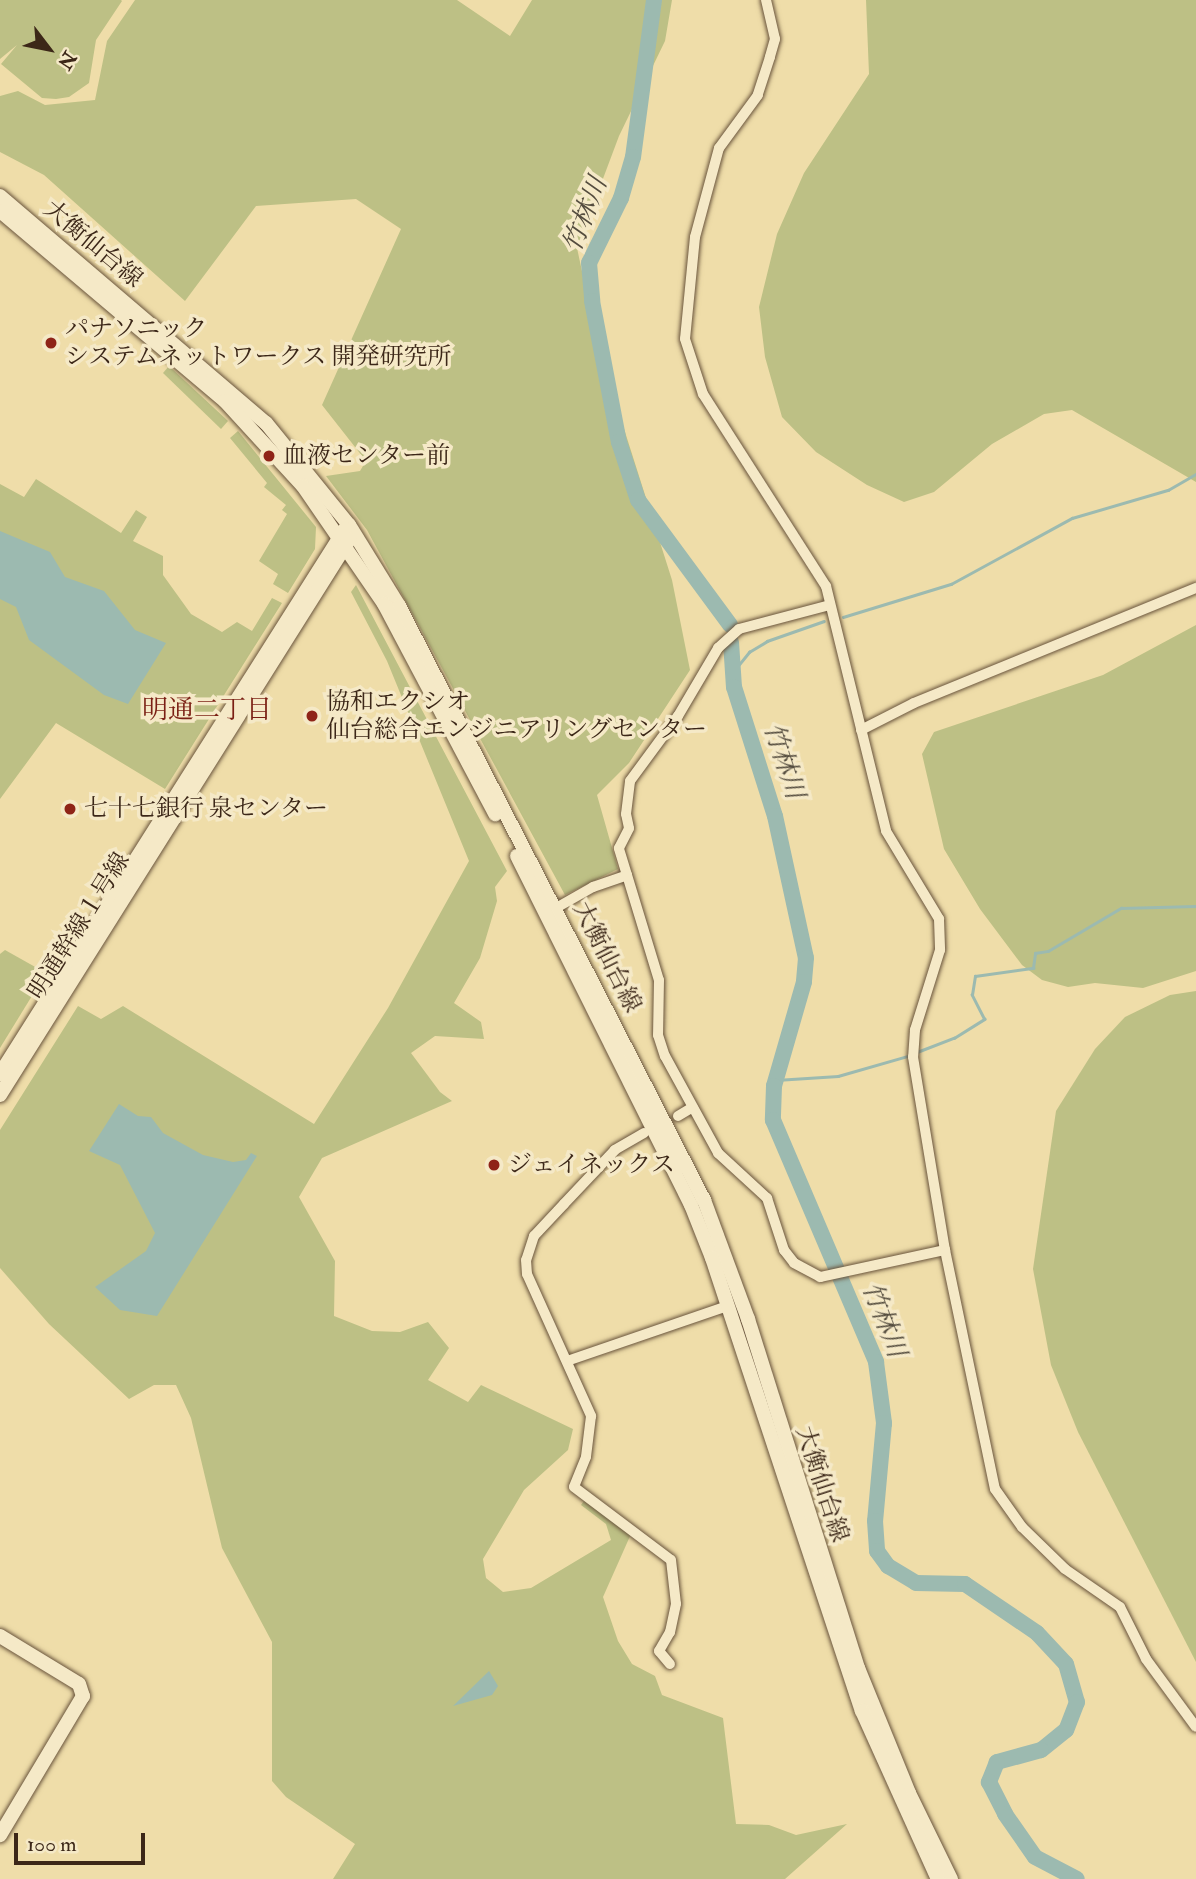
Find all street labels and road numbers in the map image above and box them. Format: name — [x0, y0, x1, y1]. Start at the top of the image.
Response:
street label: 大衡仙台線 — [38, 194, 148, 294]
street label: 明通幹線１号線 — [22, 847, 136, 1005]
street label: 大衡仙台線 — [567, 897, 647, 1017]
street label: 大衡仙台線 — [790, 1422, 854, 1546]

